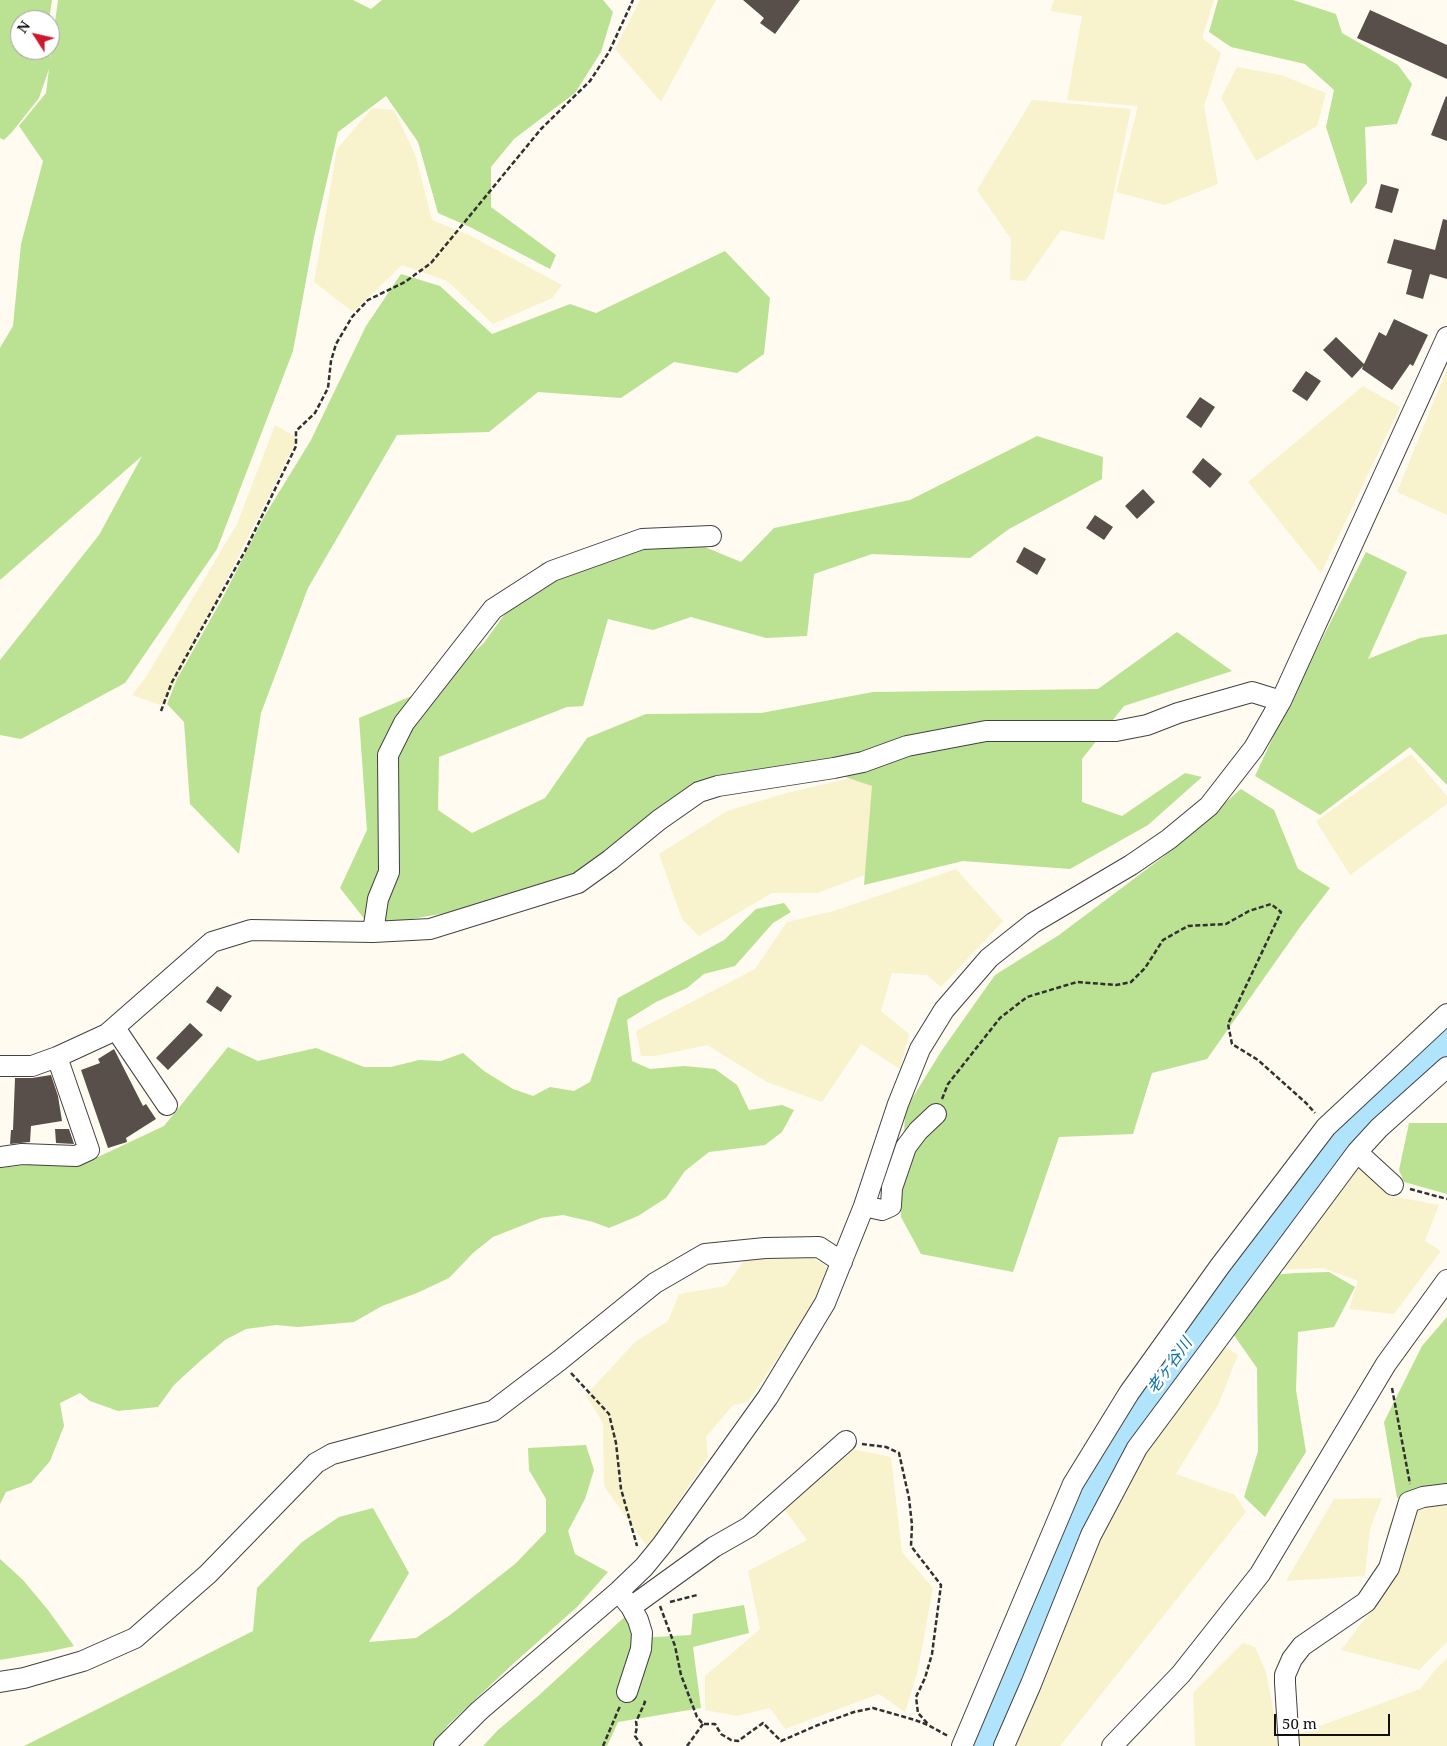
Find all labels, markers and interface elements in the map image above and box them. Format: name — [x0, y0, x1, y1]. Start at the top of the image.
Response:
north arrow — [10, 10, 60, 60]
text: N — [12, 17, 34, 37]
water label: 老ヶ谷川 — [1143, 1334, 1197, 1398]
scale bar — [1277, 1704, 1393, 1736]
text: 50 m — [1282, 1713, 1317, 1733]

